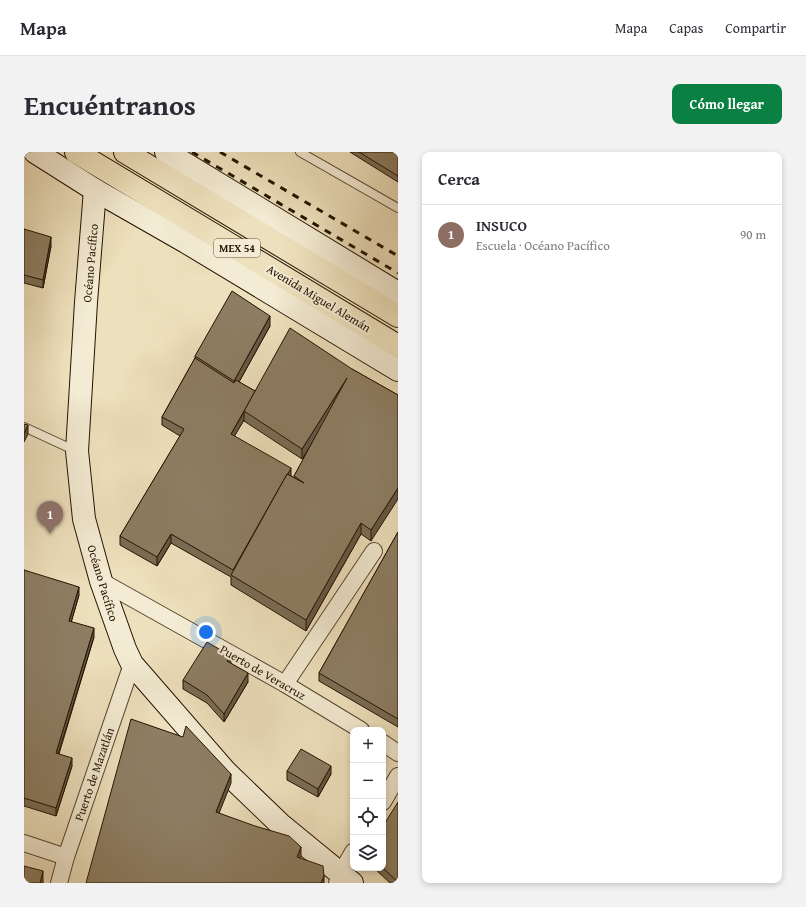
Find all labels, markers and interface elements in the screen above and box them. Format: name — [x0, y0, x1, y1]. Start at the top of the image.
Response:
text: Mapa — [20, 14, 67, 42]
text: Mapa — [615, 18, 647, 38]
text: Capas — [669, 18, 703, 38]
text: Compartir — [725, 18, 786, 38]
text: Encuéntranos — [24, 84, 196, 125]
button: Cómo llegar — [672, 84, 782, 124]
text: Cerca — [438, 166, 480, 191]
text: INSUCO — [476, 215, 527, 236]
street label: Océano Pacífico — [78, 223, 102, 303]
text: 1 — [448, 225, 454, 244]
text: 90 m — [740, 225, 766, 244]
text: Escuela · Océano Pacífico — [476, 236, 610, 255]
road number: MEX 54 — [214, 239, 260, 257]
street label: Avenida Miguel Alemán — [264, 260, 374, 336]
pin: 1 — [37, 501, 63, 534]
street label: Océano Pacífico — [83, 543, 123, 623]
your location — [196, 622, 216, 642]
street label: Puerto de Veracruz — [217, 641, 309, 703]
street label: Puerto de Mazatlán — [70, 725, 118, 823]
map controls — [350, 727, 386, 871]
button: + — [350, 727, 386, 763]
button: − — [350, 763, 386, 799]
button: locate — [350, 799, 386, 835]
button: layers — [350, 835, 386, 871]

